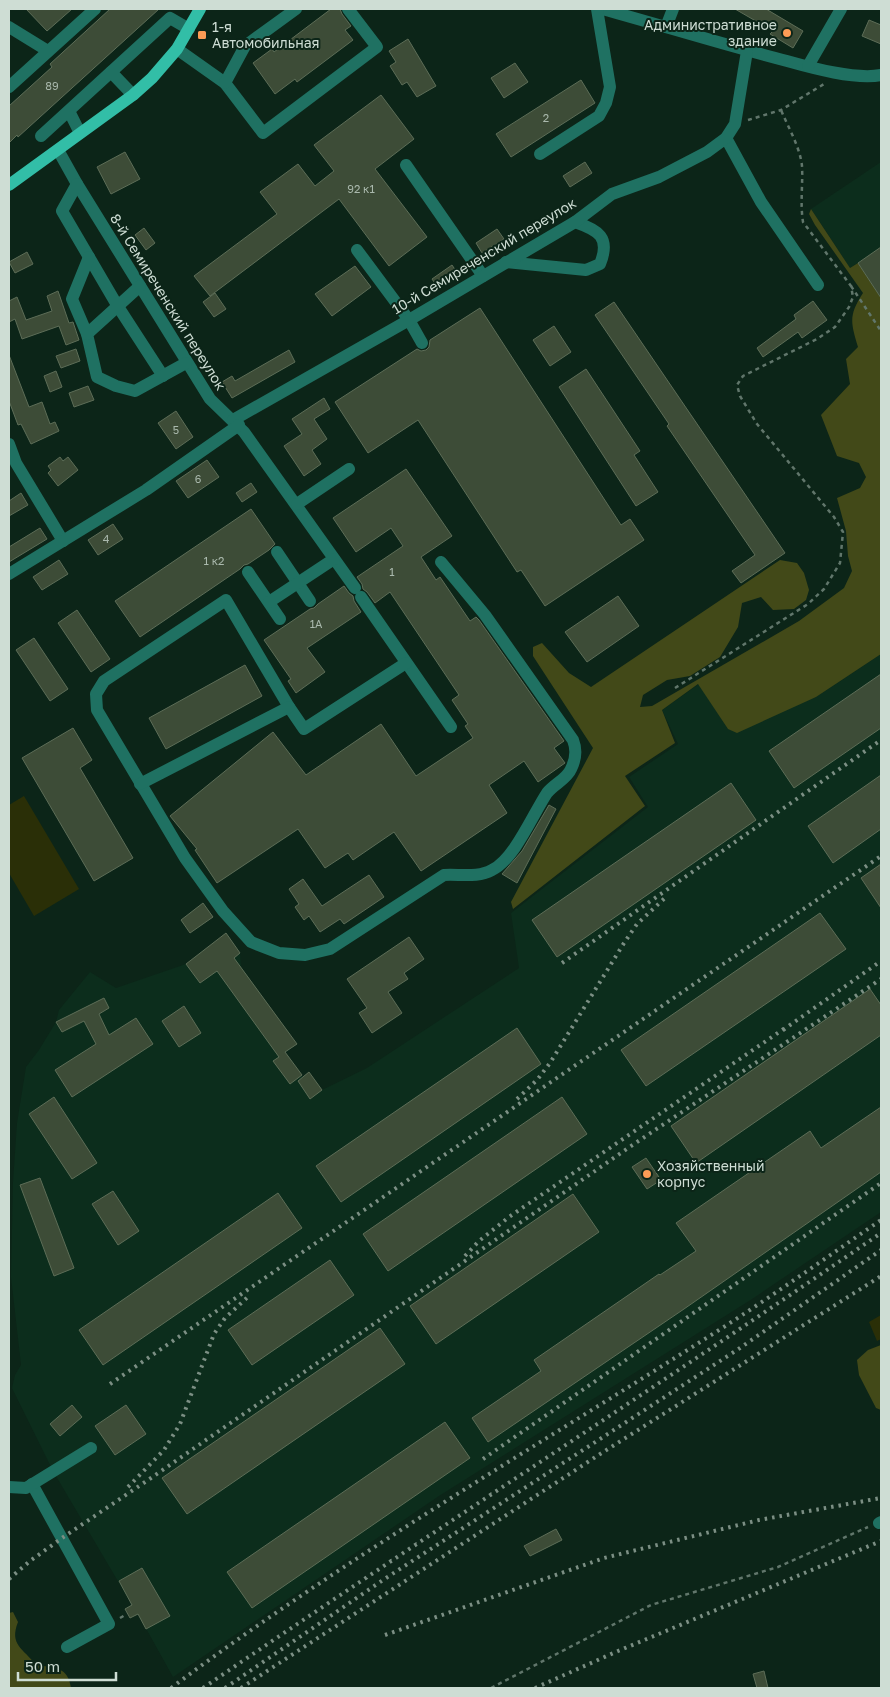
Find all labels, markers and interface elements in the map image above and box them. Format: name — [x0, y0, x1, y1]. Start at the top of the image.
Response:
place label: Административное здание — [644, 16, 777, 49]
place label: 1-я Автомобильная — [212, 18, 320, 51]
marker: Административное здание — [781, 27, 793, 39]
marker: 1-я Автомобильная — [196, 29, 208, 41]
house number: 89 — [45, 79, 59, 92]
house number: 2 — [543, 111, 549, 124]
house number: 92 к1 — [347, 182, 375, 195]
street label: 10-й Семиреченский переулок — [389, 194, 579, 317]
street label: 8-й Семиреченский переулок — [107, 210, 230, 393]
house number: 5 — [173, 423, 179, 436]
house number: 6 — [195, 472, 202, 485]
house number: 4 — [103, 532, 110, 545]
house number: 1 к2 — [204, 554, 224, 567]
house number: 1 — [389, 565, 395, 578]
house number: 1А — [310, 617, 323, 630]
place label: Хозяйственный корпус — [657, 1157, 765, 1190]
marker: Хозяйственный корпус — [641, 1168, 653, 1180]
scale bar — [18, 1650, 115, 1682]
text: 50 m — [25, 1657, 60, 1675]

